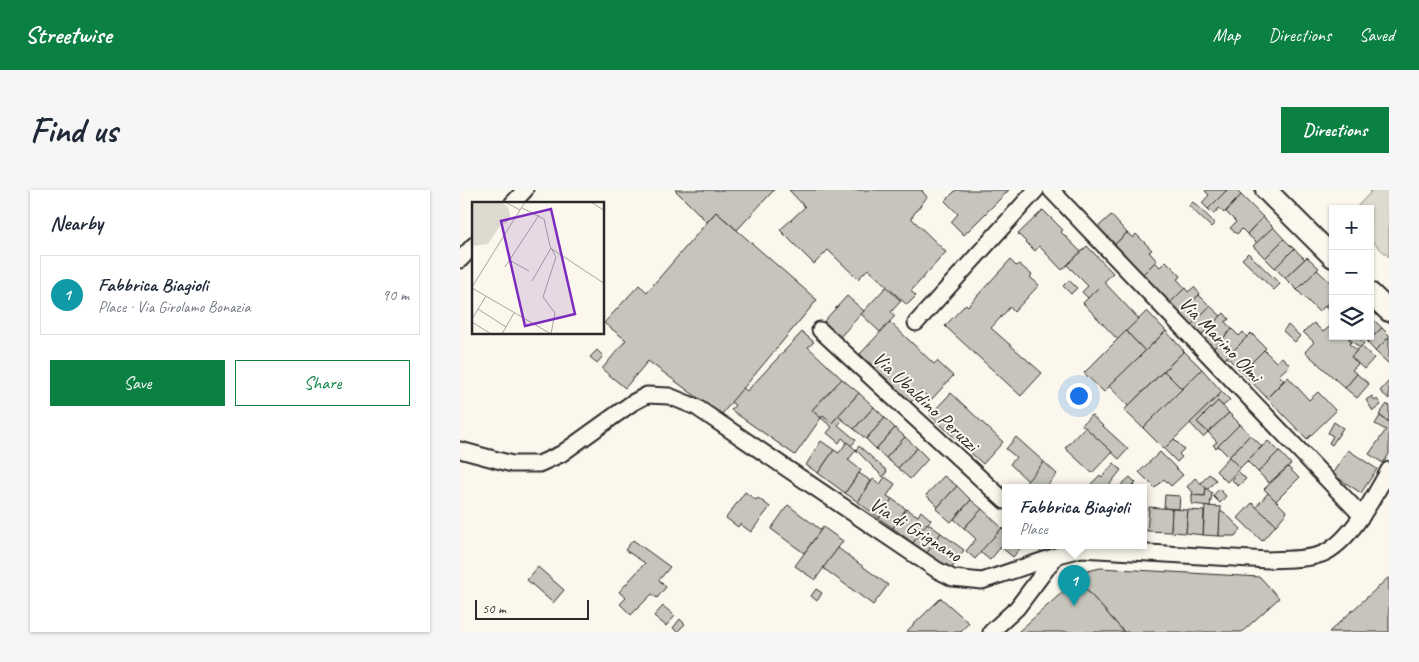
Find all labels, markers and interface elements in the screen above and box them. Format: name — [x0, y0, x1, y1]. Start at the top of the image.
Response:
text: Streetwise — [25, 20, 111, 50]
text: Map — [1213, 24, 1240, 46]
text: Directions — [1268, 24, 1331, 46]
text: Saved — [1359, 24, 1394, 46]
button: Directions — [1281, 107, 1389, 153]
text: Find us — [30, 108, 117, 153]
inset map — [472, 202, 605, 335]
map controls — [1329, 205, 1374, 340]
button: + — [1329, 205, 1374, 250]
text: Nearby — [50, 210, 103, 236]
button: − — [1329, 250, 1374, 295]
text: Fabbrica Biagioli — [98, 273, 208, 297]
text: 1 — [63, 285, 71, 305]
text: 90 m — [382, 285, 409, 305]
street label: Via Marino Olmi — [1174, 291, 1269, 389]
button: layers — [1329, 295, 1374, 340]
text: Place · Via Girolamo Bonazia — [98, 297, 251, 317]
street label: Via Ubaldino Peruzzi — [867, 346, 986, 458]
button: Save — [50, 360, 225, 406]
button: Share — [235, 360, 410, 406]
your location — [1066, 383, 1092, 409]
popup — [1002, 484, 1147, 549]
street label: Via di Grignano — [865, 491, 967, 568]
text: Fabbrica Biagioli — [1020, 495, 1129, 519]
text: Place — [1020, 519, 1048, 539]
pin: 1 — [1058, 565, 1090, 606]
scale bar — [475, 597, 589, 620]
text: 50 m — [482, 600, 506, 617]

